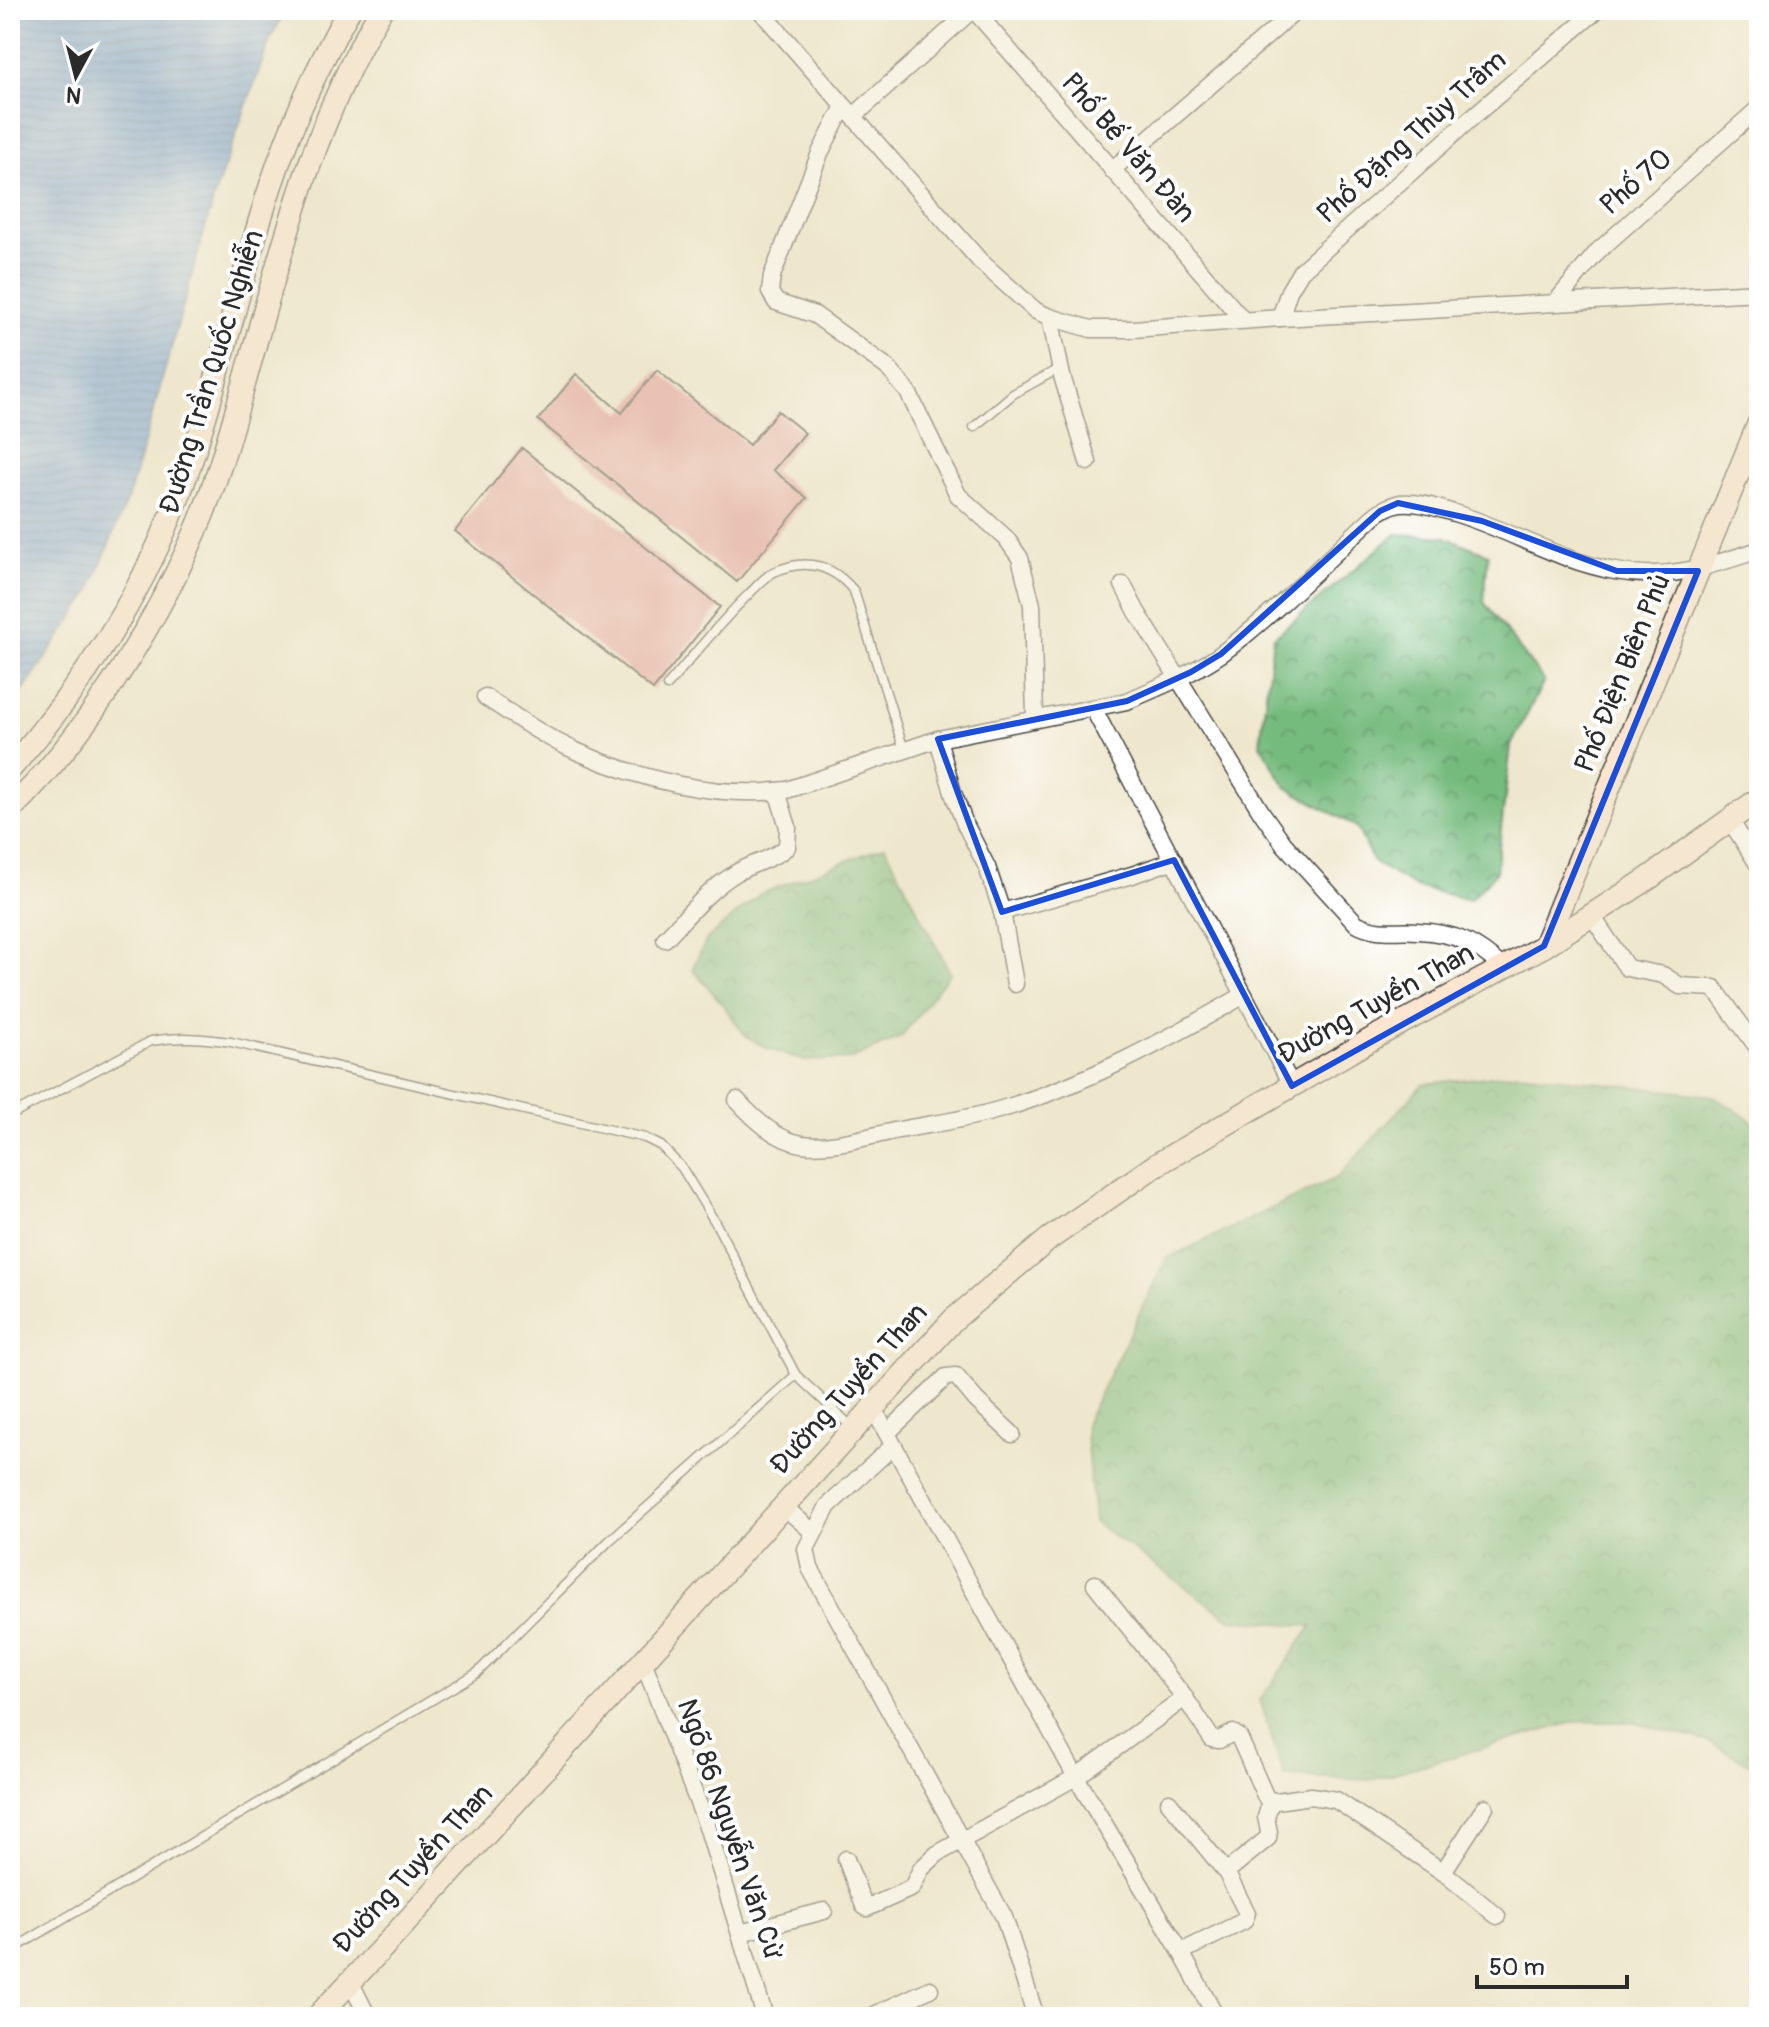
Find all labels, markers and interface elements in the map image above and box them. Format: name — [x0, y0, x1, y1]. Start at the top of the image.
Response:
north arrow — [36, 36, 116, 116]
street label: Phố Đặng Thùy Trâm — [1310, 43, 1514, 231]
street label: Phố Bế Văn Đàn — [1053, 66, 1203, 230]
text: N — [64, 80, 83, 110]
street label: Phố 70 — [1593, 141, 1679, 223]
street label: Đường Trần Quốc Nghiễn — [151, 225, 272, 518]
street label: Phố Điện Biên Phủ — [1567, 568, 1679, 778]
street label: Đường Tuyển Than — [1272, 936, 1480, 1072]
street label: Đường Tuyển Than — [763, 1296, 935, 1482]
street label: Ngõ 86 Nguyễn Văn Cừ — [669, 1695, 791, 1965]
street label: Đường Tuyển Than — [325, 1777, 501, 1961]
scale bar — [1477, 1939, 1627, 1989]
text: 50 m — [1489, 1953, 1545, 1982]

